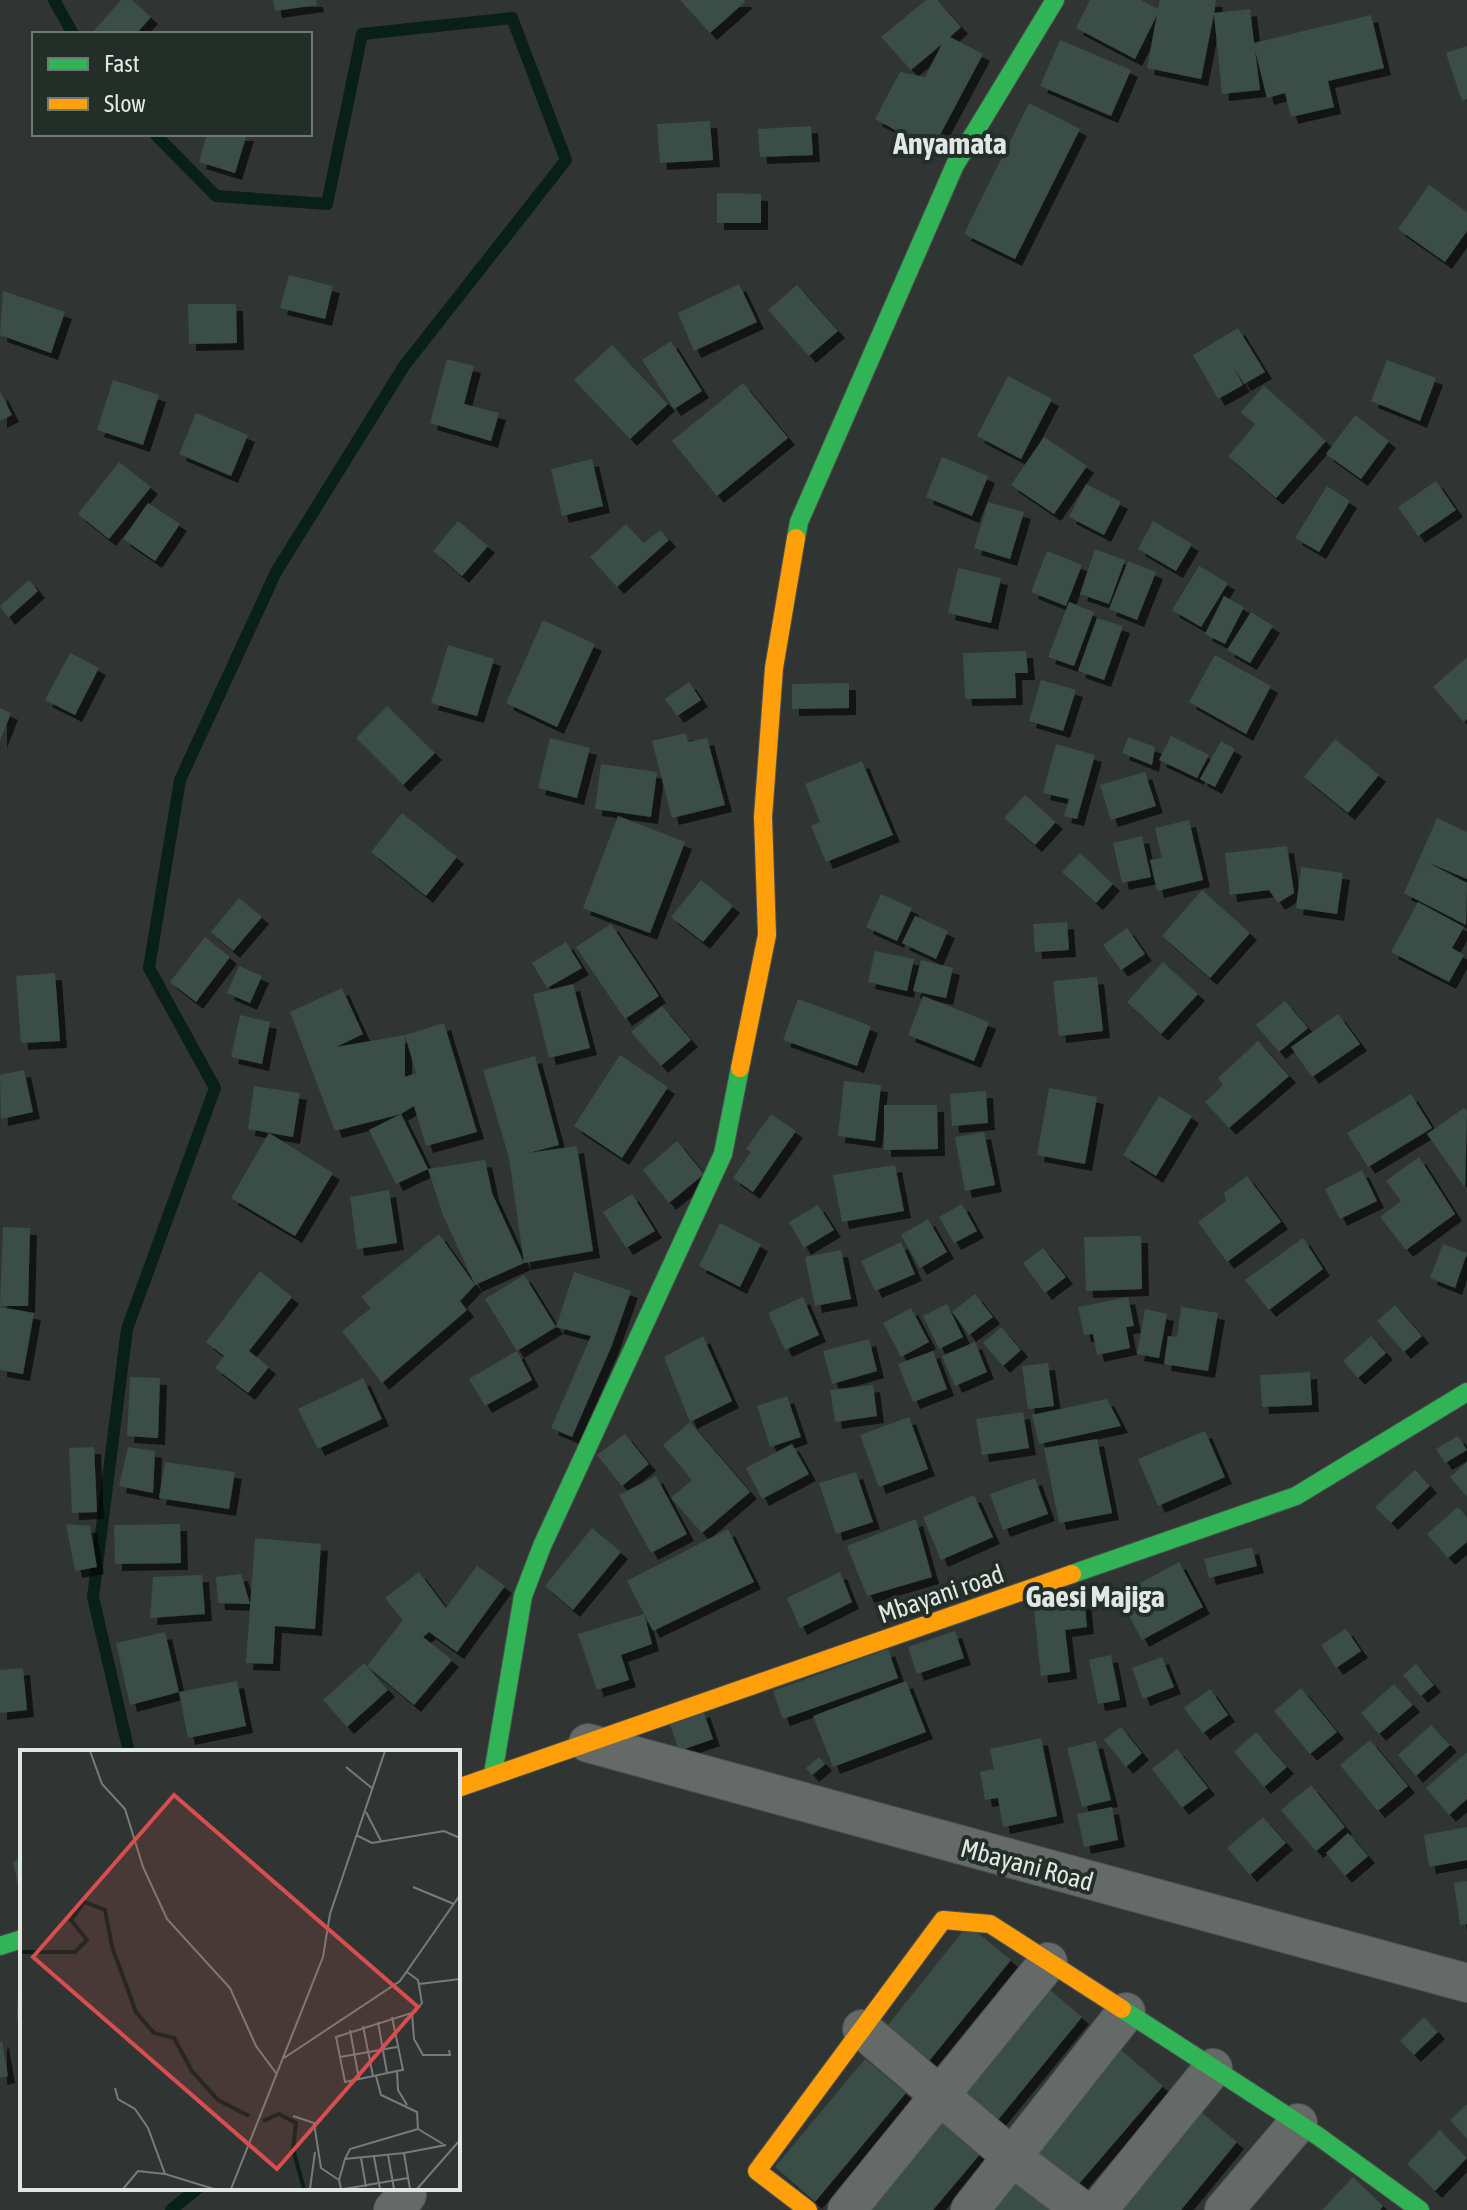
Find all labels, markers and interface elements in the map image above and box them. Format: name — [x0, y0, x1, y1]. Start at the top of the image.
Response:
legend — [32, 32, 312, 136]
text: Fast — [104, 50, 140, 77]
text: Slow — [104, 90, 146, 117]
district label: Anyamata — [892, 126, 1007, 160]
street label: Mbayani road — [874, 1559, 1008, 1629]
district label: Gaesi Majiga — [1025, 1579, 1165, 1613]
inset map — [20, 1750, 460, 2190]
street label: Mbayani Road — [957, 1833, 1097, 1897]

